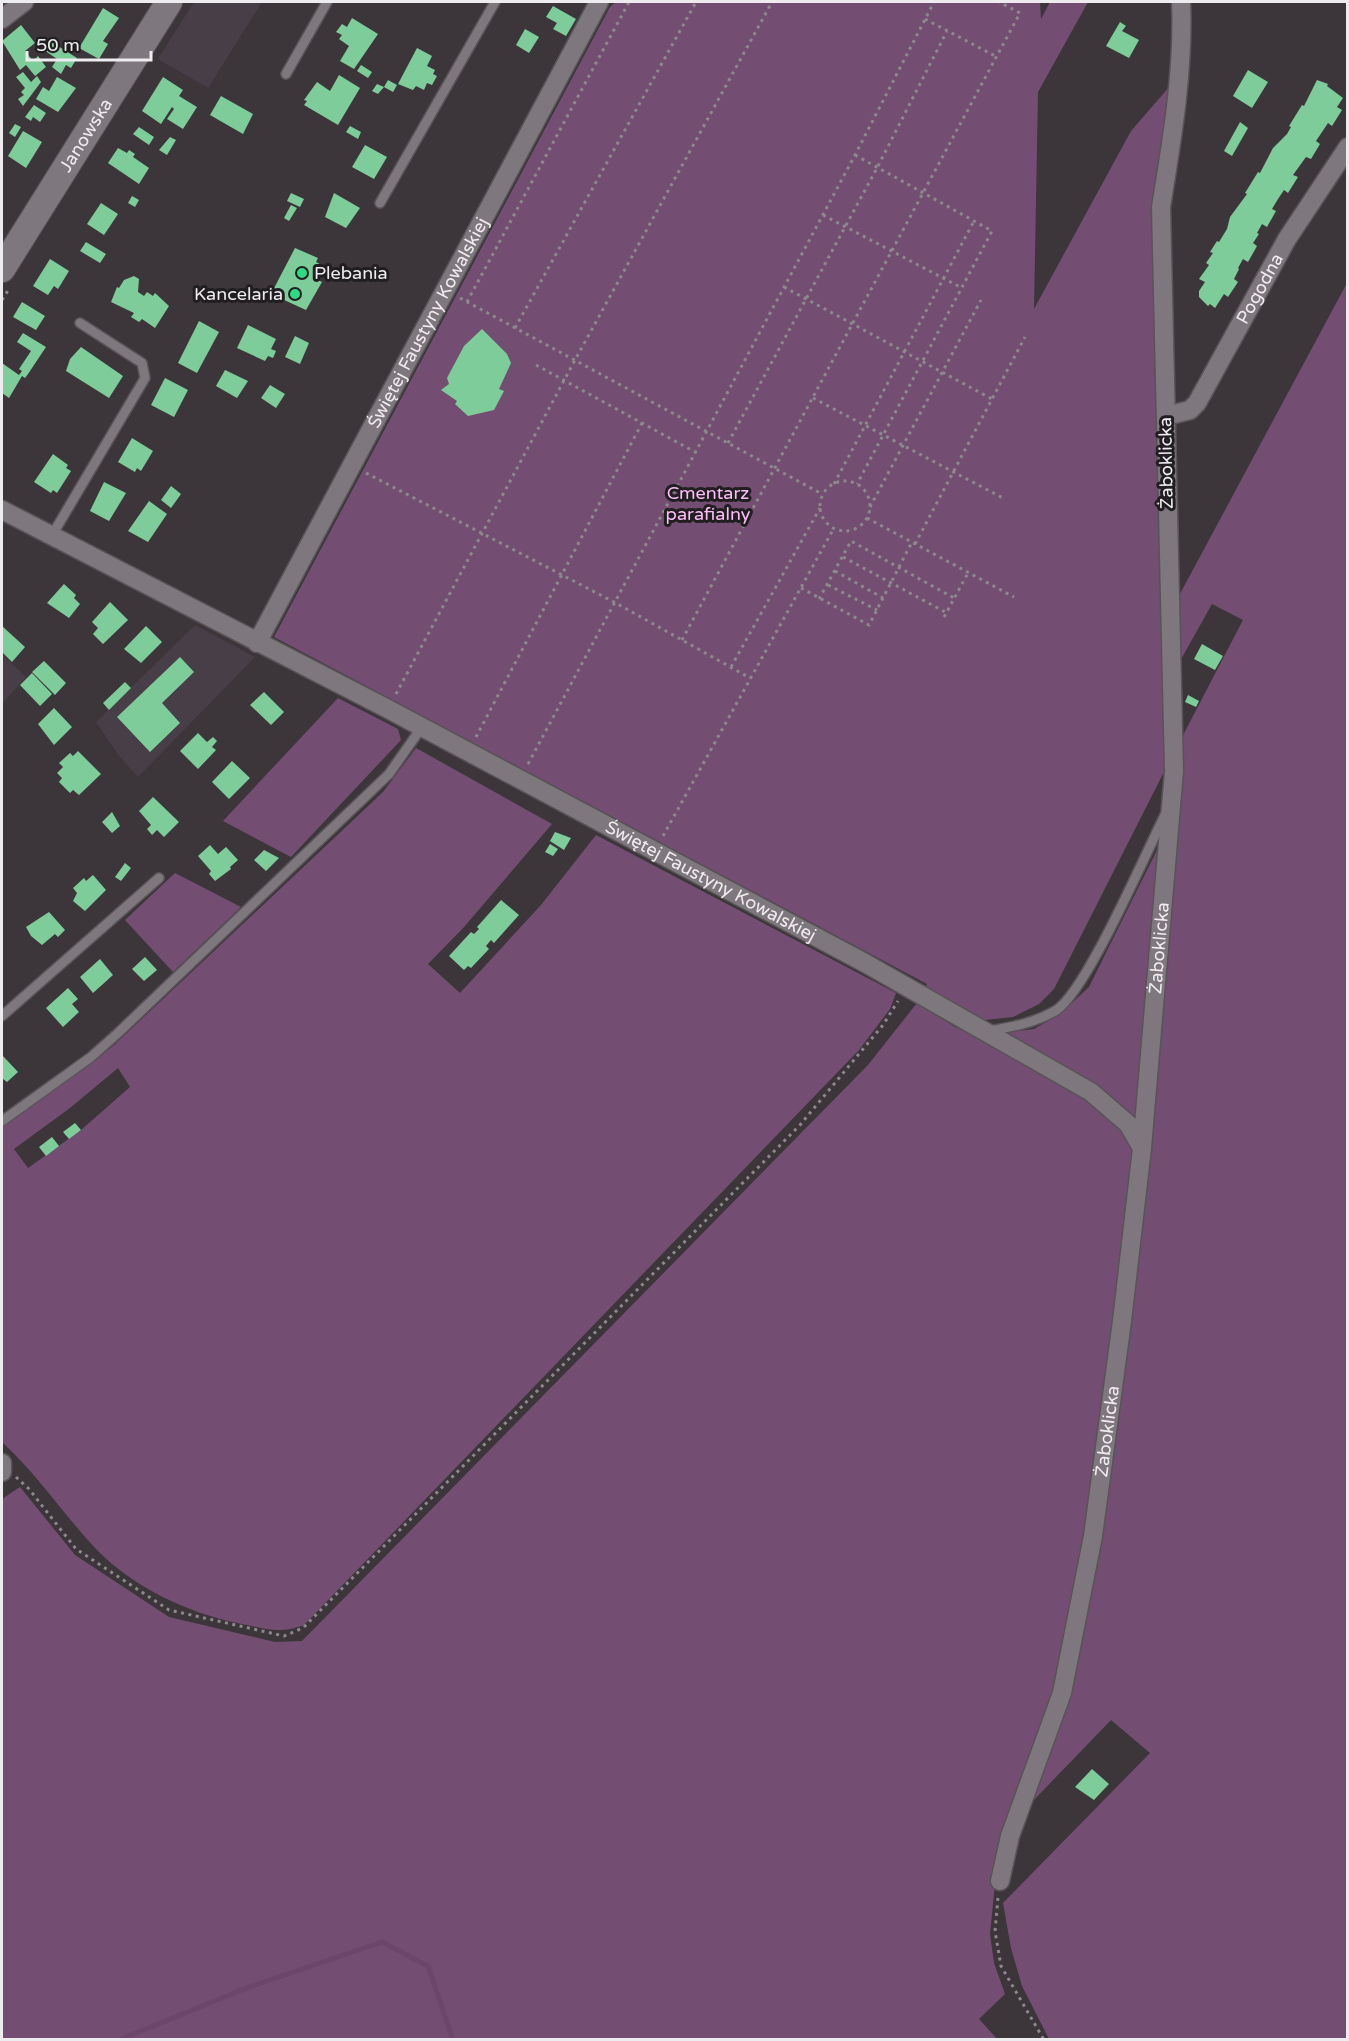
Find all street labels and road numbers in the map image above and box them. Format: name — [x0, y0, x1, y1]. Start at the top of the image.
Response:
street label: Janowska — [54, 94, 117, 176]
street label: Świętej Faustyny Kowalskiej — [363, 214, 493, 432]
street label: Pogodna — [1231, 249, 1288, 328]
street label: Żaboklicka — [1154, 417, 1178, 509]
street label: Świętej Faustyny Kowalskiej — [602, 816, 820, 946]
street label: Żaboklicka — [1144, 901, 1174, 995]
street label: Żaboklicka — [1090, 1384, 1124, 1478]

